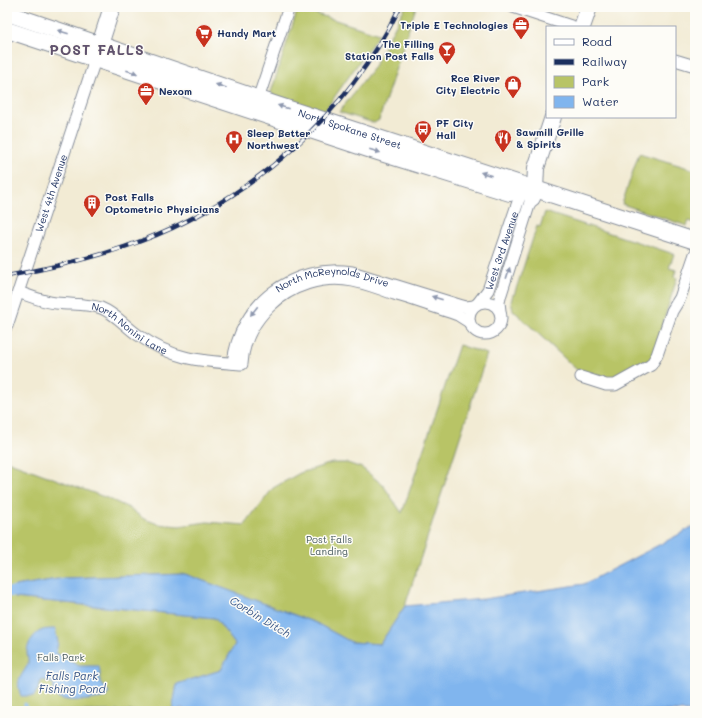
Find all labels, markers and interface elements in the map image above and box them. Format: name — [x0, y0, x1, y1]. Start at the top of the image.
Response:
office icon: Triple E Technologies — [511, 15, 531, 40]
place label: Triple E Technologies — [400, 18, 508, 32]
supermarket icon: Handy Mart — [194, 23, 214, 48]
place label: Handy Mart — [217, 26, 277, 40]
legend — [546, 26, 676, 118]
one-way arrow — [57, 28, 69, 34]
text: Road — [582, 33, 612, 49]
place label: The Filling Station Post Falls — [345, 37, 434, 63]
district label: POST FALLS — [49, 40, 145, 59]
bar icon: The Filling Station Post Falls — [437, 40, 457, 65]
text: Railway — [582, 53, 627, 69]
one-way arrow — [126, 69, 138, 75]
place label: Rce River City Electric — [436, 71, 500, 97]
text: Park — [582, 73, 609, 89]
shop icon: Rce River City Electric — [503, 74, 523, 99]
office icon: Nexom — [136, 81, 156, 106]
one-way arrow — [215, 83, 227, 89]
place label: Nexom — [159, 84, 192, 98]
text: Water — [582, 93, 619, 109]
one-way arrow — [277, 104, 289, 110]
street label: North Spokane Street — [297, 105, 403, 152]
place label: PF City Hall — [436, 116, 474, 142]
bus stop icon: PF City Hall — [413, 119, 433, 144]
place label: Sawmill Grille & Spirits — [516, 125, 584, 151]
place label: Sleep Better Northwest — [247, 126, 311, 152]
restaurant icon: Sawmill Grille & Spirits — [493, 128, 513, 153]
hospital icon: Sleep Better Northwest — [224, 129, 244, 154]
one-way arrow — [369, 148, 381, 154]
street label: West 4th Avenue — [32, 152, 70, 234]
one-way arrow — [480, 170, 492, 176]
place label: Post Falls Optometric Physicians — [105, 190, 219, 216]
building icon: Post Falls Optometric Physicians — [82, 193, 102, 218]
street label: West 3rd Avenue — [481, 209, 521, 292]
street label: North McReynolds Drive — [272, 264, 391, 295]
one-way arrow — [505, 267, 511, 279]
one-way arrow — [430, 295, 442, 301]
street label: North Nonini Lane — [90, 299, 170, 358]
one-way arrow — [249, 305, 258, 316]
park label: Post Falls Landing — [306, 532, 352, 558]
water label: Corbin Ditch — [227, 593, 293, 641]
park label: Falls Park — [37, 650, 85, 664]
water label: Falls Park Fishing Pond — [39, 668, 106, 696]

